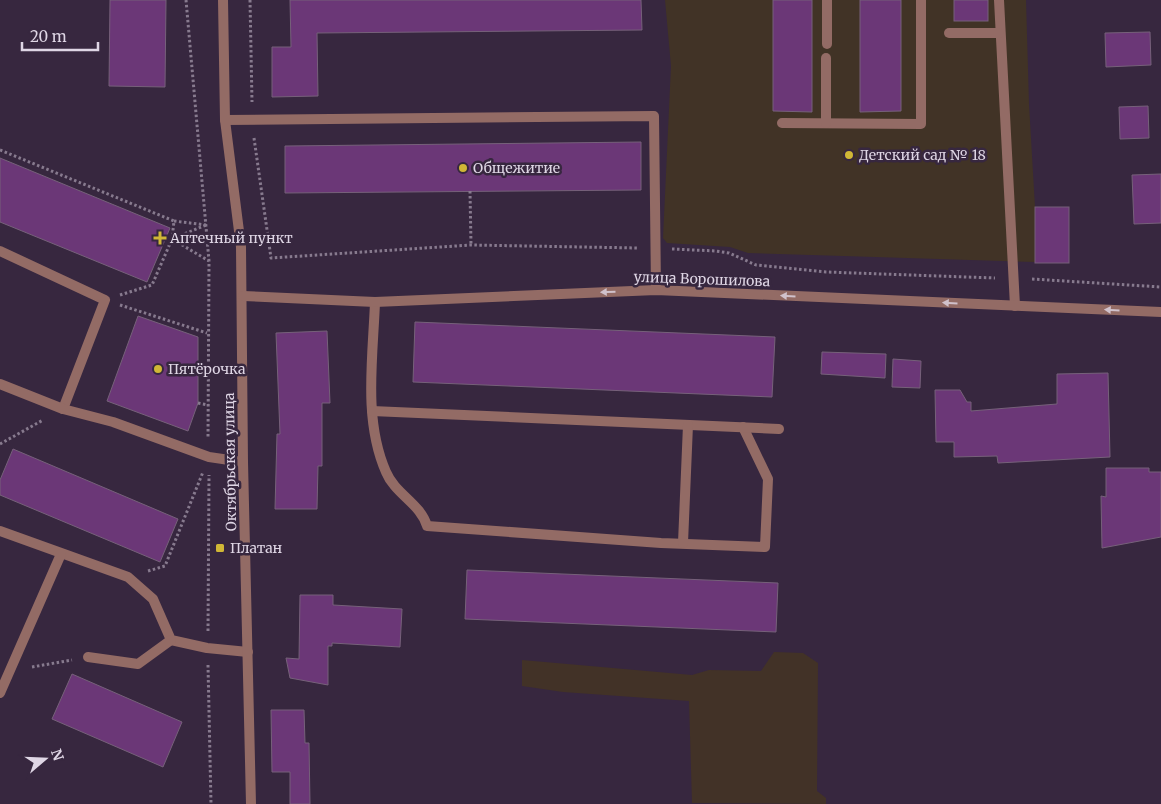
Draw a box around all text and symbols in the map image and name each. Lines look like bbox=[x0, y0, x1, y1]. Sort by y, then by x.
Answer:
scale bar bbox=[22, 20, 99, 52]
text: 20 m bbox=[30, 27, 67, 46]
place label: Детский сад № 18 bbox=[859, 146, 986, 164]
marker: Детский сад № 18 bbox=[843, 149, 855, 161]
place label: Общежитие bbox=[473, 159, 560, 177]
marker: Общежитие bbox=[457, 162, 469, 174]
place label: Аптечный пункт bbox=[169, 229, 293, 247]
marker: Аптечный пункт bbox=[154, 232, 166, 244]
street label: улица Ворошилова bbox=[633, 268, 771, 290]
one-way arrow bbox=[600, 288, 616, 296]
one-way arrow bbox=[779, 291, 795, 299]
one-way arrow bbox=[942, 298, 958, 306]
one-way arrow bbox=[1104, 306, 1120, 314]
place label: Пятёрочка bbox=[168, 360, 246, 378]
marker: Пятёрочка bbox=[152, 363, 164, 375]
street label: Октябрьская улица bbox=[220, 392, 240, 531]
place label: Платан bbox=[230, 539, 283, 557]
marker: Платан bbox=[214, 542, 226, 554]
north arrow bbox=[20, 734, 70, 784]
text: N bbox=[47, 747, 68, 763]

